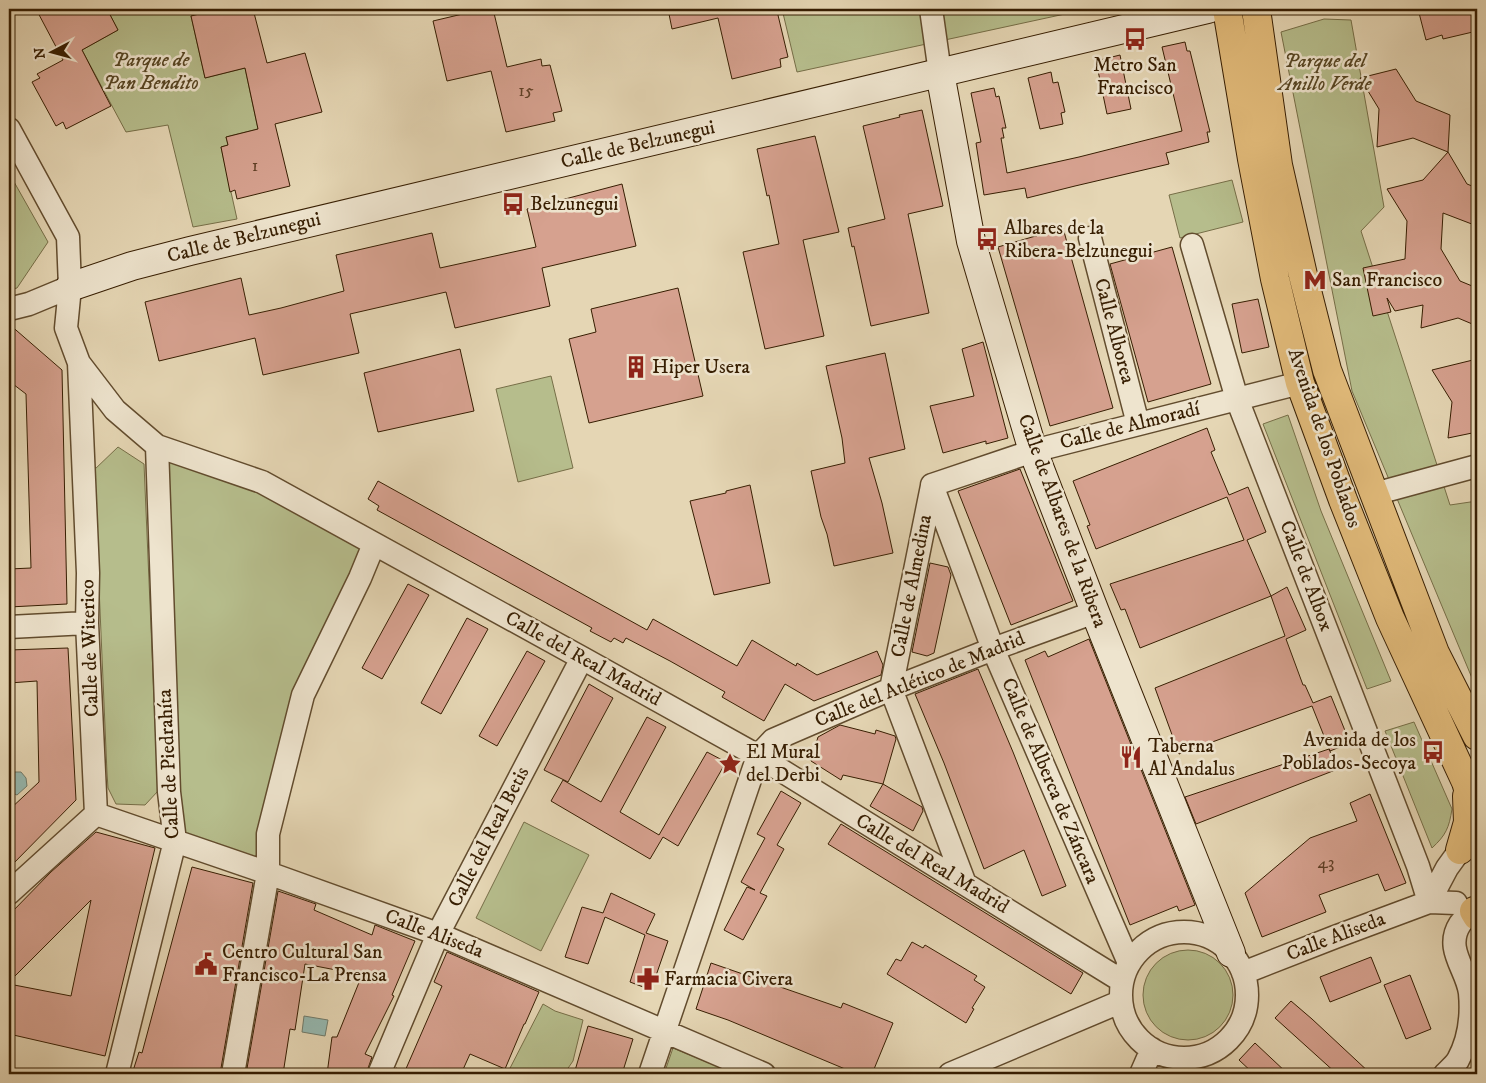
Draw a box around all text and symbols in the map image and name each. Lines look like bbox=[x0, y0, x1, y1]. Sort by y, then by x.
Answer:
bus stop icon: Metro San Francisco bbox=[1122, 26, 1148, 52]
north arrow bbox=[28, 28, 78, 78]
text: N bbox=[30, 46, 50, 60]
park label: Parque de Pan Bendito bbox=[103, 48, 199, 96]
park label: Parque del Anillo Verde bbox=[1277, 49, 1373, 97]
place label: Metro San Francisco bbox=[1093, 53, 1177, 101]
house number: 15 bbox=[518, 80, 534, 102]
street label: Calle de Belzunegui bbox=[559, 115, 717, 175]
house number: 1 bbox=[252, 155, 258, 177]
bus stop icon: Belzunegui bbox=[500, 191, 526, 217]
place label: Belzunegui bbox=[530, 192, 619, 217]
street label: Calle de Belzunegui bbox=[165, 207, 323, 269]
place label: Albares de la Ribera-Belzunegui bbox=[1004, 216, 1153, 264]
bus stop icon: Albares de la Ribera-Belzunegui bbox=[974, 226, 1000, 252]
metro station icon: San Francisco bbox=[1302, 267, 1328, 293]
place label: San Francisco bbox=[1332, 268, 1442, 293]
street label: Calle Alborea bbox=[1088, 275, 1140, 387]
street label: Avenida de los Poblados bbox=[1282, 345, 1367, 531]
building icon: Hiper Usera bbox=[623, 354, 649, 380]
place label: Hiper Usera bbox=[652, 355, 750, 380]
street label: Calle de Almoradí bbox=[1057, 396, 1203, 455]
street label: Calle de Albares de la Ribera bbox=[1012, 411, 1112, 632]
street label: Calle de Almedina bbox=[886, 512, 938, 660]
street label: Calle de Albox bbox=[1273, 517, 1339, 635]
street label: Calle de Witerico bbox=[75, 579, 105, 717]
street label: Calle del Real Madrid bbox=[501, 606, 665, 712]
street label: Calle del Atlético de Madrid bbox=[811, 626, 1029, 734]
street label: Calle de Alberca de Záncara bbox=[995, 674, 1105, 888]
street label: Calle de Piedrahíta bbox=[153, 688, 185, 840]
place label: Avenida de los Poblados-Secoya bbox=[1282, 728, 1416, 776]
place label: Taberna Al Andalus bbox=[1148, 734, 1235, 782]
bus stop icon: Avenida de los Poblados-Secoya bbox=[1420, 739, 1446, 765]
place label: El Mural del Derbi bbox=[746, 740, 820, 788]
restaurant icon: Taberna Al Andalus bbox=[1118, 744, 1144, 770]
place icon: El Mural del Derbi bbox=[717, 751, 743, 777]
street label: Calle del Real Betis bbox=[443, 762, 535, 911]
street label: Calle del Real Madrid bbox=[851, 808, 1013, 920]
house number: 43 bbox=[1317, 852, 1335, 874]
street label: Calle Aliseda bbox=[381, 904, 487, 964]
street label: Calle Aliseda bbox=[1283, 907, 1389, 967]
place label: Centro Cultural San Francisco-La Prensa bbox=[222, 940, 387, 988]
public building icon: Centro Cultural San Francisco-La Prensa bbox=[193, 951, 219, 977]
pharmacy icon: Farmacia Civera bbox=[635, 966, 661, 992]
place label: Farmacia Civera bbox=[664, 967, 794, 992]

